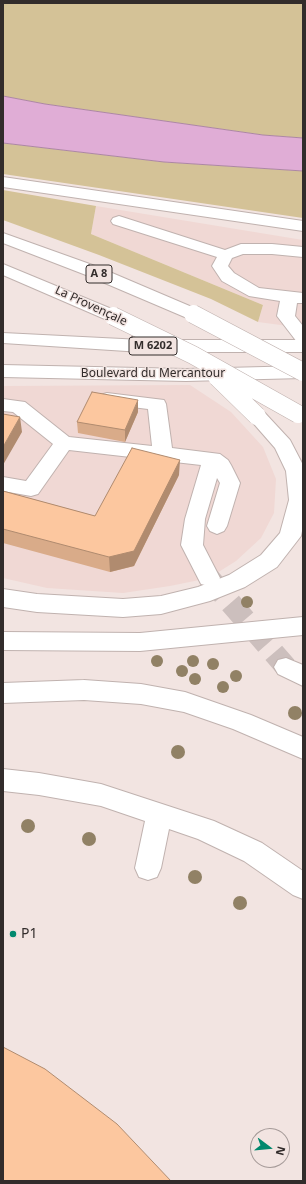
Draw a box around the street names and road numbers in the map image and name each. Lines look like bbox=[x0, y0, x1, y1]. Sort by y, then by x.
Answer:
road number: A 8 bbox=[86, 265, 112, 283]
street label: La Provençale bbox=[53, 283, 129, 329]
road number: M 6202 bbox=[129, 337, 177, 355]
street label: Boulevard du Mercantour bbox=[81, 367, 225, 381]

